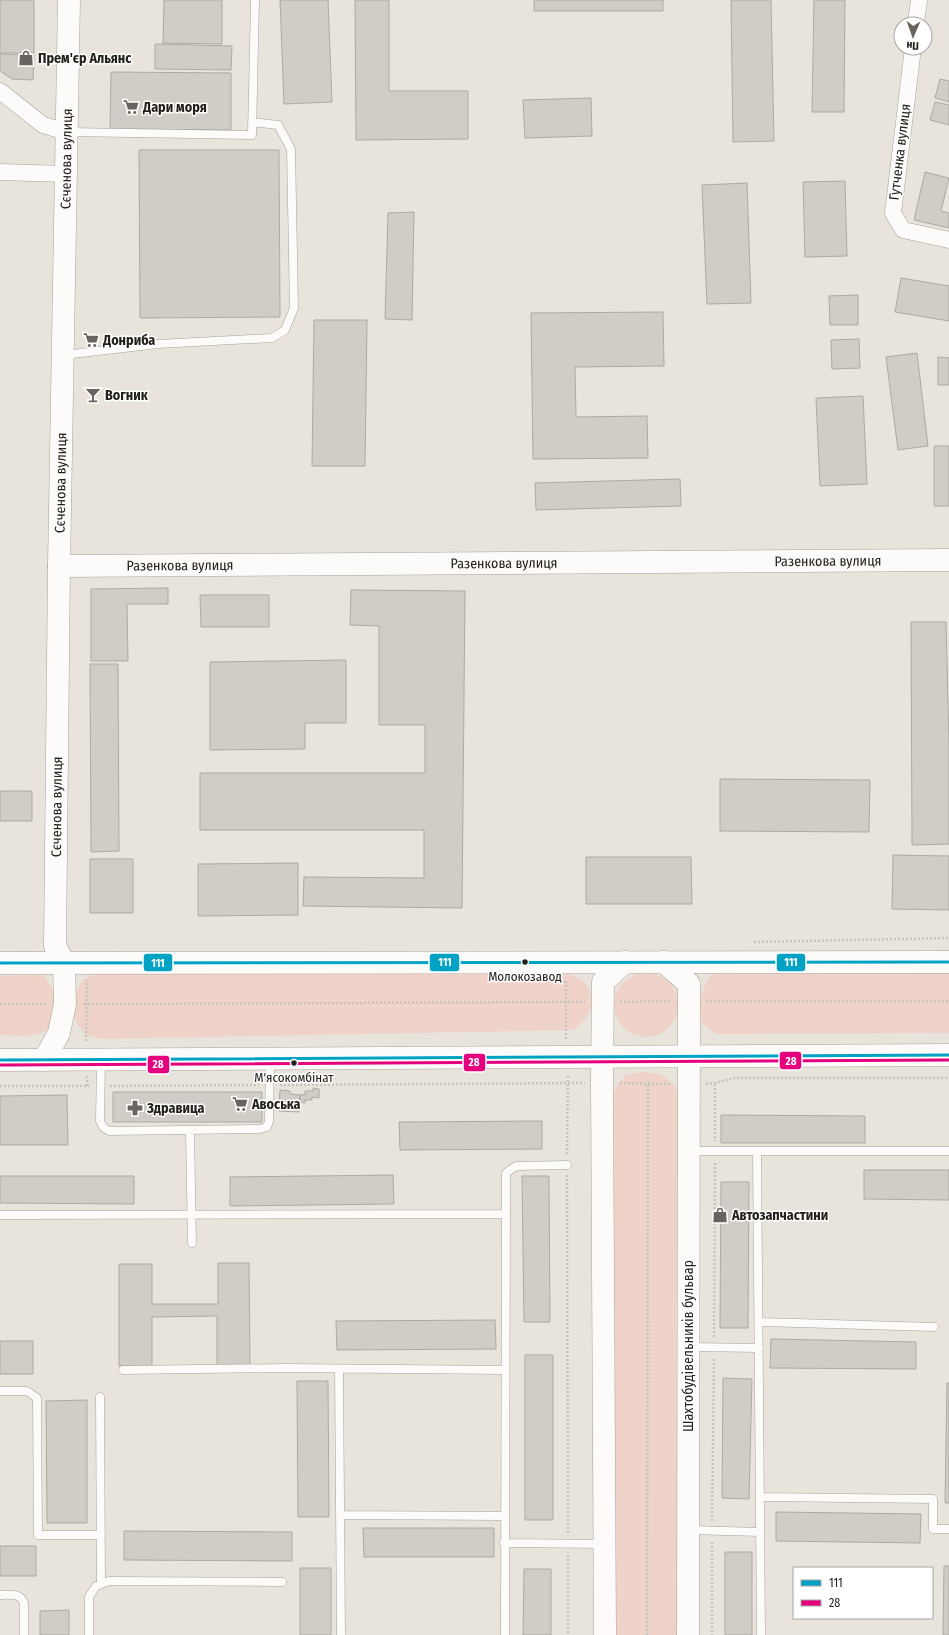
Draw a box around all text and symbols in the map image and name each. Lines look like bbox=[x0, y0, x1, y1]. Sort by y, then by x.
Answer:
north arrow bbox=[893, 16, 933, 56]
text: Пн bbox=[906, 39, 919, 52]
shop icon: Прем'єр Альянс bbox=[17, 49, 35, 67]
place label: Прем'єр Альянс bbox=[38, 50, 132, 67]
supermarket icon: Дари моря bbox=[122, 98, 140, 116]
place label: Дари моря bbox=[142, 99, 207, 116]
street label: Гутченка вулиця bbox=[886, 103, 914, 201]
street label: Сєченова вулиця bbox=[57, 108, 76, 209]
supermarket icon: Донриба bbox=[82, 331, 100, 349]
place label: Донриба bbox=[102, 332, 155, 349]
bar icon: Вогник bbox=[84, 386, 102, 404]
place label: Вогник bbox=[105, 387, 149, 404]
street label: Сєченова вулиця bbox=[51, 432, 70, 533]
street label: Разенкова вулиця bbox=[774, 552, 882, 570]
street label: Разенкова вулиця bbox=[450, 554, 558, 572]
street label: Разенкова вулиця bbox=[126, 556, 234, 574]
street label: Сєченова вулиця bbox=[47, 756, 65, 857]
line badge: 111 bbox=[143, 953, 173, 972]
line badge: 111 bbox=[429, 953, 460, 972]
line badge: 111 bbox=[776, 953, 806, 972]
text: 111 bbox=[438, 956, 452, 969]
text: 111 bbox=[784, 956, 798, 969]
text: 111 bbox=[151, 957, 165, 970]
marker: Молокозавод bbox=[520, 957, 530, 967]
place label: Молокозавод bbox=[488, 969, 562, 984]
line badge: 28 bbox=[779, 1051, 802, 1070]
line badge: 28 bbox=[463, 1053, 486, 1072]
line badge: 28 bbox=[147, 1055, 170, 1074]
text: 28 bbox=[785, 1055, 797, 1068]
text: 28 bbox=[468, 1056, 480, 1069]
text: 28 bbox=[152, 1058, 164, 1071]
marker: М'ясокомбінат bbox=[289, 1058, 299, 1068]
place label: М'ясокомбінат bbox=[254, 1070, 334, 1085]
supermarket icon: Авоська bbox=[231, 1095, 249, 1113]
place label: Авоська bbox=[251, 1096, 301, 1113]
pharmacy icon: Здравица bbox=[126, 1099, 144, 1117]
place label: Здравица bbox=[146, 1100, 205, 1117]
shop icon: Автозапчастини bbox=[711, 1206, 729, 1224]
place label: Автозапчастини bbox=[731, 1207, 828, 1224]
street label: Шахтобудівельників бульвар bbox=[680, 1260, 697, 1432]
legend bbox=[793, 1567, 933, 1619]
text: 111 bbox=[829, 1576, 843, 1590]
text: 28 bbox=[829, 1596, 840, 1610]

